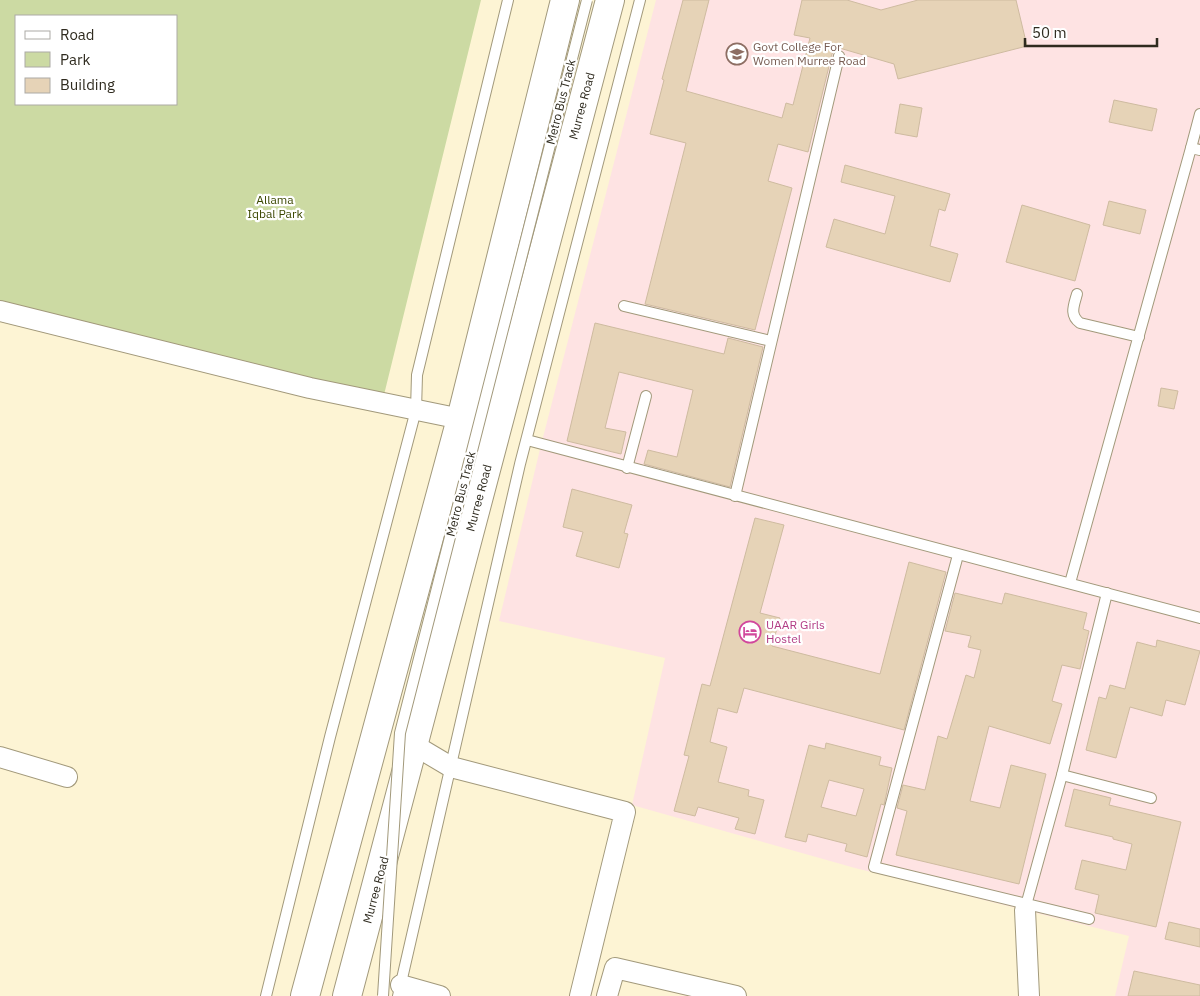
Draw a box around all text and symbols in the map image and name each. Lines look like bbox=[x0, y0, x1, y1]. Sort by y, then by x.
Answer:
legend bbox=[15, 15, 178, 105]
scale bar bbox=[1025, 15, 1158, 47]
text: 50 m bbox=[1032, 23, 1067, 42]
text: Road bbox=[60, 25, 95, 44]
place label: Govt College For Women Murree Road bbox=[753, 39, 866, 68]
school or university icon: Govt College For Women Murree Road bbox=[725, 42, 749, 66]
text: Park bbox=[60, 50, 90, 69]
street label: Metro Bus Track bbox=[543, 57, 579, 146]
street label: Murree Road bbox=[565, 71, 598, 141]
text: Building bbox=[60, 75, 115, 94]
park label: Allama Iqbal Park bbox=[247, 192, 303, 221]
street label: Metro Bus Track bbox=[443, 449, 479, 538]
street label: Murree Road bbox=[462, 463, 495, 533]
place label: UAAR Girls Hostel bbox=[766, 617, 825, 646]
hotel icon: UAAR Girls Hostel bbox=[738, 620, 762, 644]
street label: Murree Road bbox=[359, 855, 392, 925]

